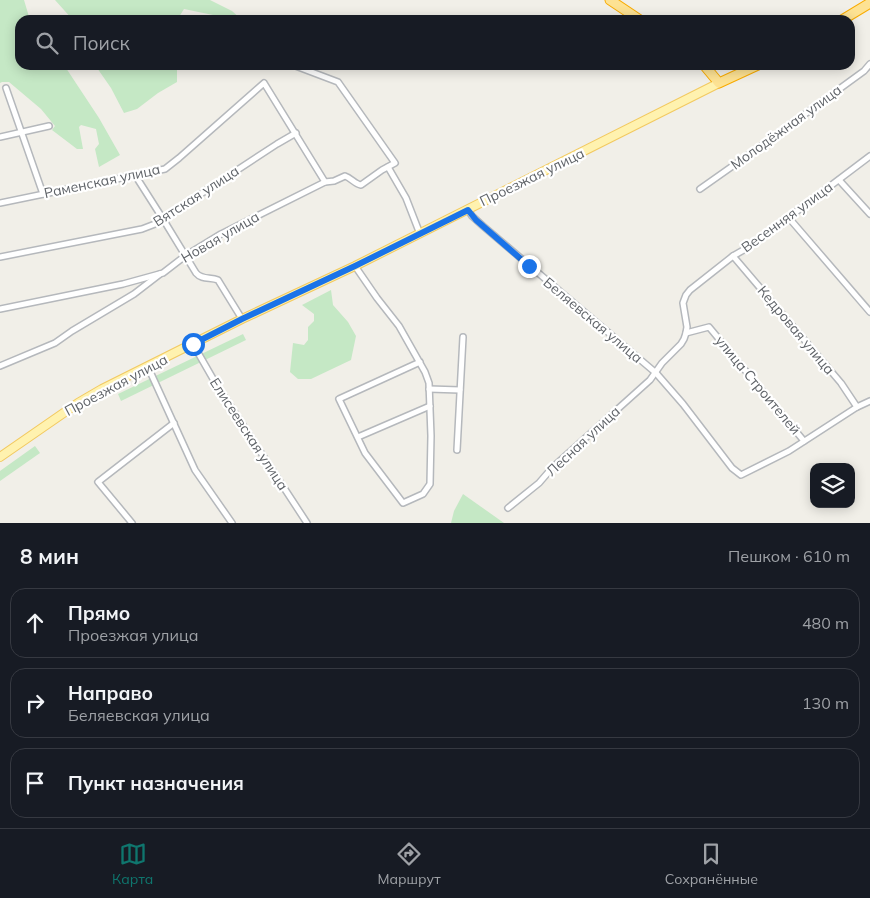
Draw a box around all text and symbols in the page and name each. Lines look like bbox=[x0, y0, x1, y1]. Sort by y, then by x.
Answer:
search box bbox=[15, 15, 855, 70]
icon: search bbox=[33, 29, 61, 57]
text: Поиск bbox=[73, 31, 130, 55]
street label: Молодёжная улица bbox=[727, 81, 845, 173]
street label: Проезжая улица bbox=[477, 144, 587, 210]
street label: Раменская улица bbox=[42, 160, 162, 202]
street label: Вятская улица bbox=[150, 162, 242, 230]
street label: Весенняя улица bbox=[738, 178, 836, 256]
street label: Новая улица bbox=[178, 207, 262, 267]
route end bbox=[518, 255, 541, 278]
street label: Беляевская улица bbox=[540, 273, 646, 367]
street label: Кедровая улица bbox=[754, 282, 838, 378]
street label: улица Строителей bbox=[711, 332, 805, 438]
route start bbox=[182, 333, 205, 356]
street label: Проезжая улица bbox=[61, 350, 171, 420]
street label: Елисеевская улица bbox=[206, 374, 292, 494]
street label: Лесная улица bbox=[542, 402, 624, 480]
map controls bbox=[810, 463, 855, 508]
button: layers bbox=[810, 463, 855, 508]
text: 8 мин bbox=[20, 543, 79, 569]
text: Пешком · 610 m bbox=[728, 546, 850, 566]
text: Прямо bbox=[68, 601, 130, 625]
icon: ahead bbox=[21, 609, 49, 637]
text: 480 m bbox=[802, 613, 849, 633]
text: Проезжая улица bbox=[68, 625, 199, 645]
text: Направо bbox=[68, 681, 153, 705]
icon: right bbox=[21, 689, 49, 717]
text: 130 m bbox=[802, 693, 849, 713]
text: Беляевская улица bbox=[68, 705, 210, 725]
icon: arrive bbox=[21, 769, 49, 797]
text: Пункт назначения bbox=[68, 771, 244, 795]
tab: Карта bbox=[112, 840, 153, 888]
tab: Маршрут bbox=[378, 840, 441, 888]
tab: Сохранённые bbox=[665, 840, 758, 888]

